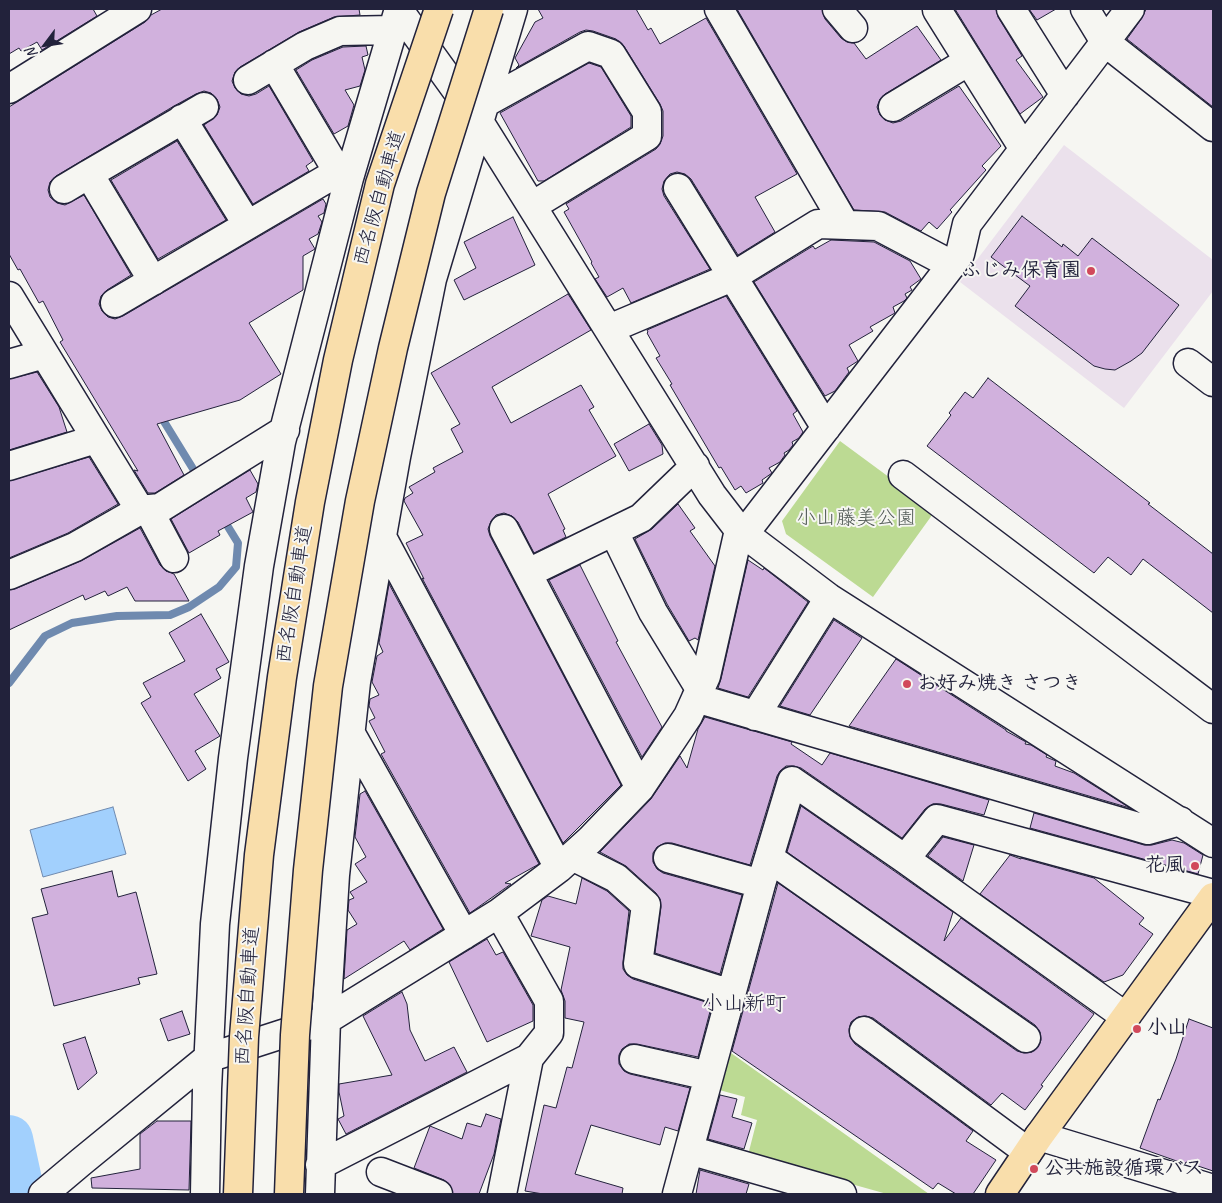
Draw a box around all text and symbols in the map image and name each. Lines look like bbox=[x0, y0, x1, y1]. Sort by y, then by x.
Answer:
north arrow bbox=[20, 20, 70, 70]
text: N bbox=[22, 45, 41, 61]
street label: 西名阪自動車道 bbox=[349, 127, 411, 269]
place label: ふじみ保育園 bbox=[961, 259, 1081, 283]
marker: ふじみ保育園 bbox=[1085, 265, 1097, 277]
park label: 小山藤美公園 bbox=[796, 507, 916, 531]
street label: 西名阪自動車道 bbox=[272, 523, 318, 665]
place label: お好み焼き さつき bbox=[917, 672, 1082, 696]
marker: お好み焼き さつき bbox=[901, 678, 913, 690]
place label: 花風 bbox=[1145, 854, 1185, 878]
marker: 花風 bbox=[1189, 860, 1201, 872]
street label: 西名阪自動車道 bbox=[231, 925, 265, 1067]
district label: 小山新町 bbox=[702, 991, 786, 1017]
place label: 小山 bbox=[1147, 1017, 1187, 1041]
marker: 小山 bbox=[1131, 1023, 1143, 1035]
place label: 公共施設循環バス bbox=[1044, 1157, 1204, 1181]
marker: 公共施設循環バス bbox=[1028, 1163, 1040, 1175]

